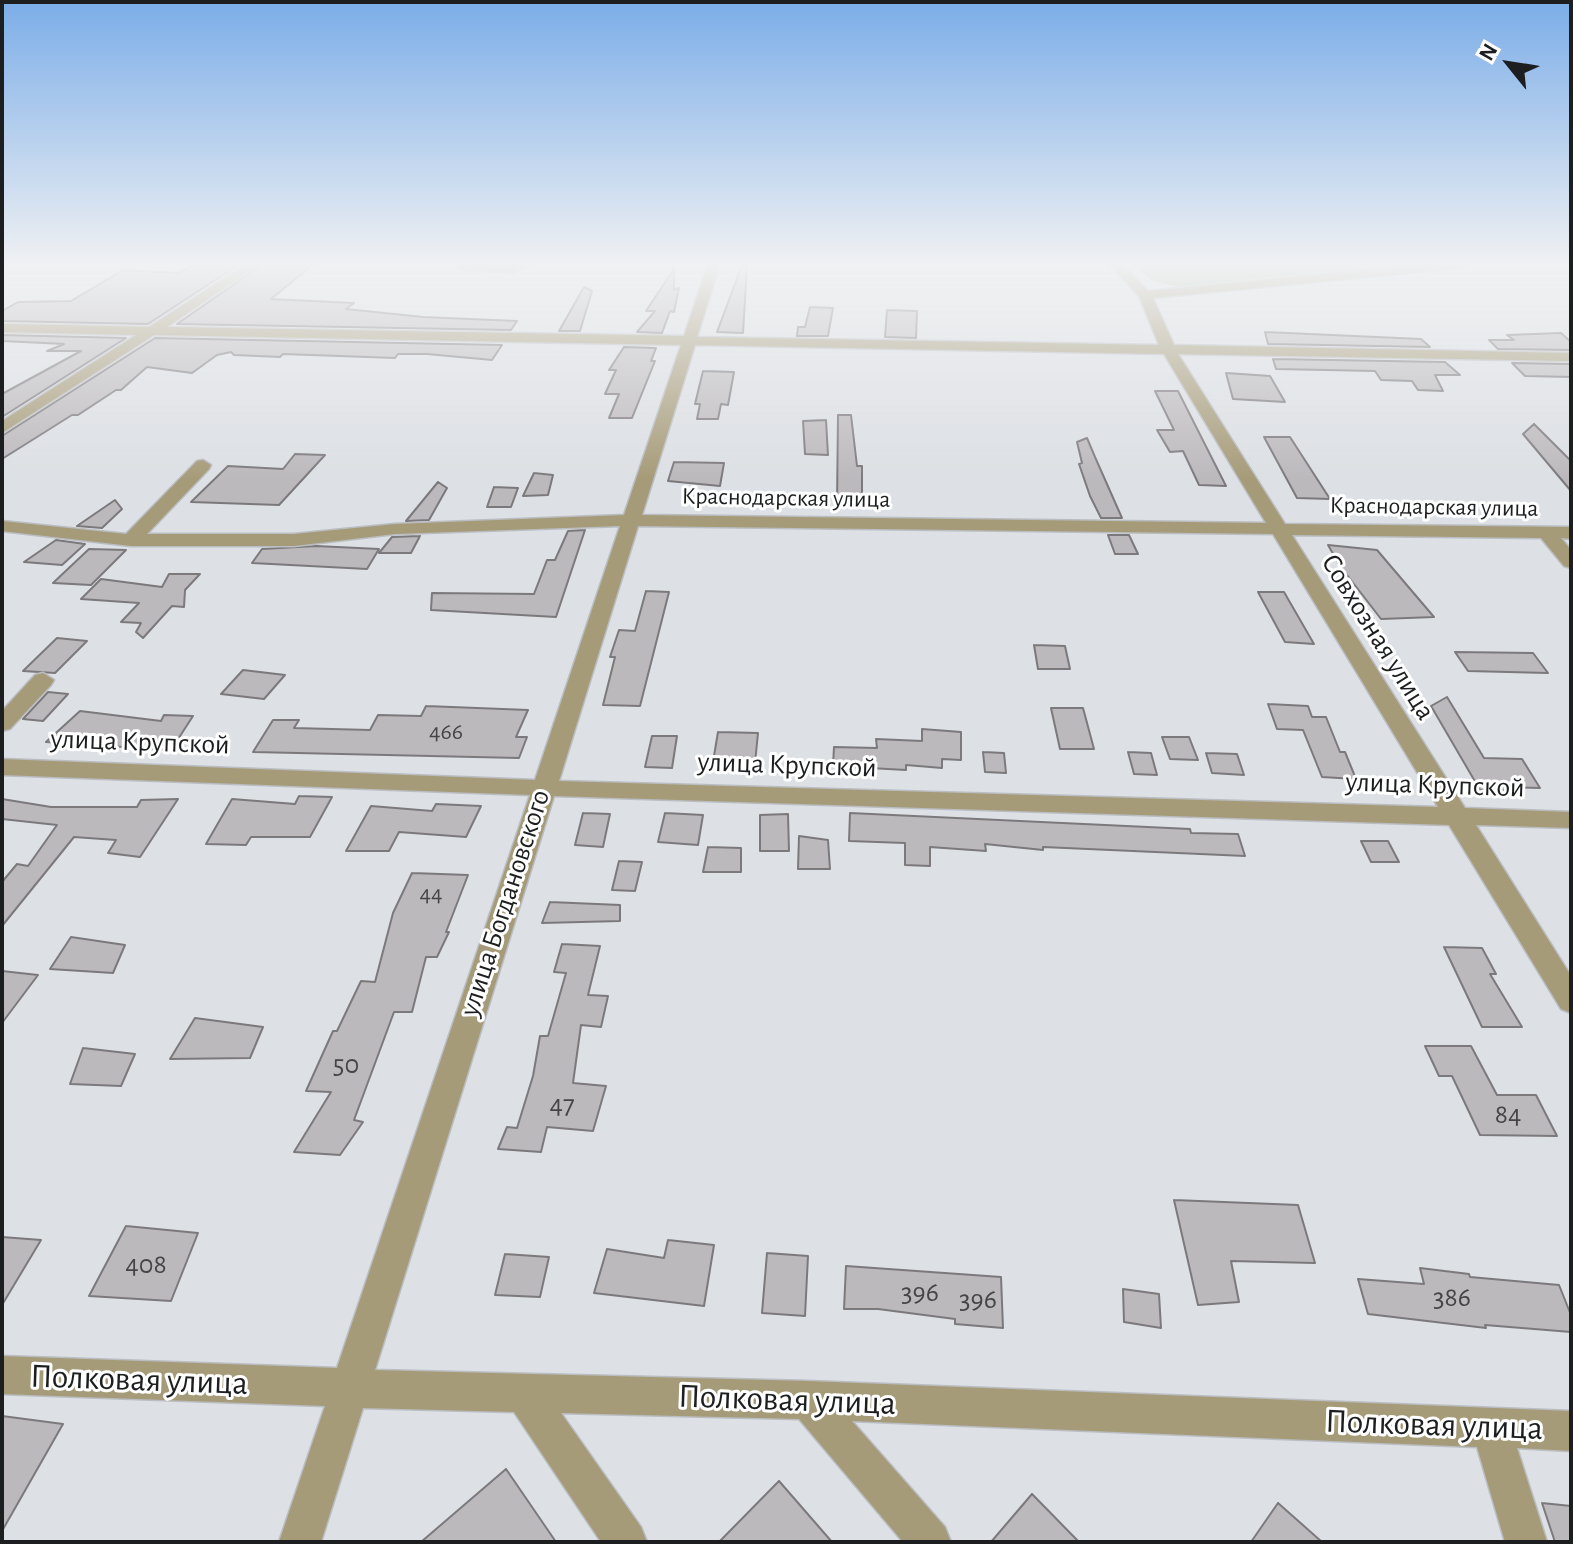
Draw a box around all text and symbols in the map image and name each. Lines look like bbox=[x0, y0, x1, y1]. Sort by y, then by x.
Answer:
north arrow bbox=[1469, 24, 1549, 104]
text: N bbox=[1475, 40, 1502, 64]
street label: Краснодарская улица bbox=[681, 482, 891, 514]
street label: Краснодарская улица bbox=[1329, 491, 1539, 523]
street label: Совхозная улица bbox=[1314, 548, 1442, 726]
house number: 466 bbox=[429, 718, 463, 746]
street label: улица Крупской bbox=[50, 722, 230, 762]
street label: улица Крупской bbox=[697, 745, 877, 785]
street label: улица Крупской bbox=[1345, 765, 1525, 805]
street label: улица Богдановского bbox=[453, 786, 557, 1020]
house number: 44 bbox=[419, 880, 443, 908]
house number: 50 bbox=[333, 1048, 359, 1082]
house number: 47 bbox=[549, 1088, 575, 1122]
house number: 84 bbox=[1495, 1098, 1521, 1132]
house number: 408 bbox=[125, 1248, 167, 1282]
house number: 396 bbox=[901, 1276, 939, 1310]
house number: 386 bbox=[1433, 1281, 1471, 1315]
house number: 396 bbox=[959, 1283, 997, 1317]
street label: Полковая улица bbox=[29, 1356, 249, 1404]
street label: Полковая улица bbox=[677, 1376, 897, 1424]
street label: Полковая улица bbox=[1324, 1401, 1544, 1449]

